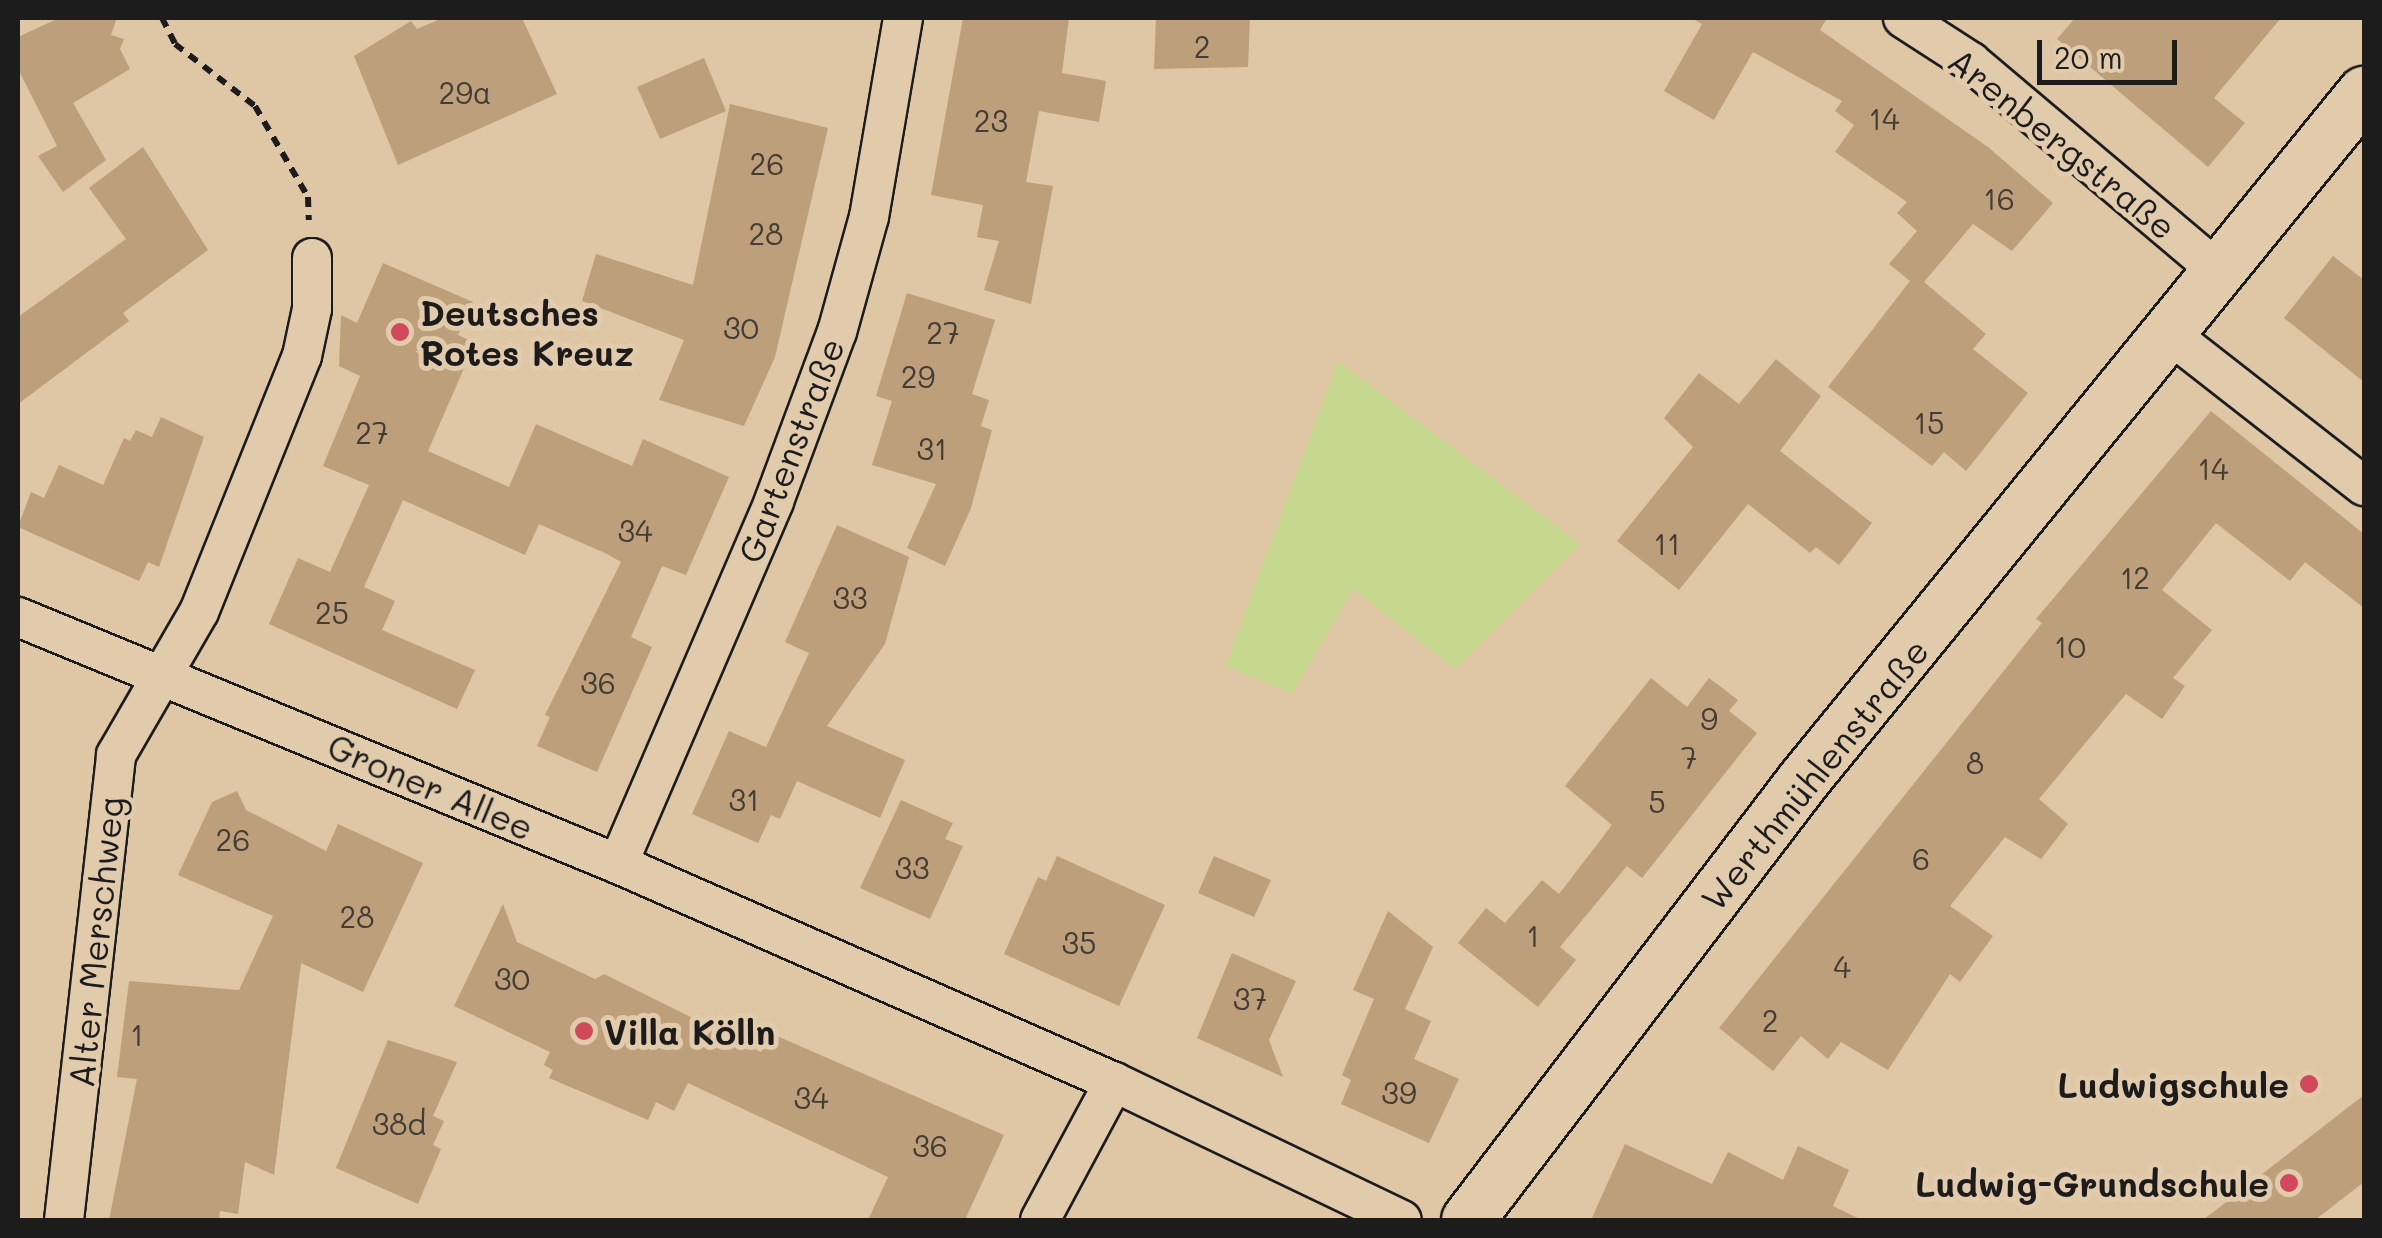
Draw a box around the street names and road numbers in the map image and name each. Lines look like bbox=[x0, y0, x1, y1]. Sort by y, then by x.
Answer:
street label: Arenbergstraße bbox=[1941, 38, 2185, 248]
street label: Gartenstraße bbox=[728, 332, 852, 568]
street label: Werthmühlenstraße bbox=[1692, 630, 1936, 918]
street label: Groner Allee bbox=[322, 724, 540, 848]
street label: Alter Merschweg bbox=[59, 794, 131, 1090]

